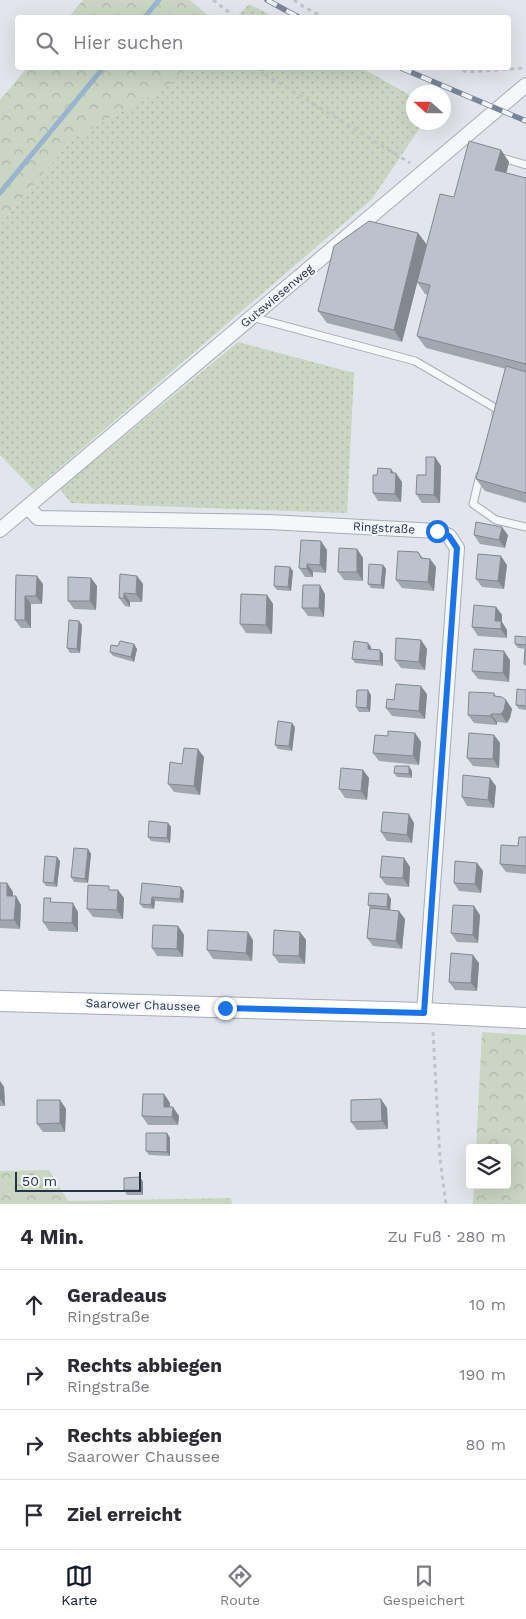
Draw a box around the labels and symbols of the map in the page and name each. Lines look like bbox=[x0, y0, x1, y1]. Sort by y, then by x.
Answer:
north arrow bbox=[406, 85, 451, 130]
street label: Gutswiesenweg bbox=[238, 261, 317, 331]
street label: Ringstraße bbox=[353, 519, 415, 537]
route start bbox=[426, 520, 449, 543]
street label: Saarower Chaussee bbox=[85, 996, 201, 1014]
route end bbox=[214, 997, 237, 1020]
scale bar bbox=[15, 1169, 141, 1192]

